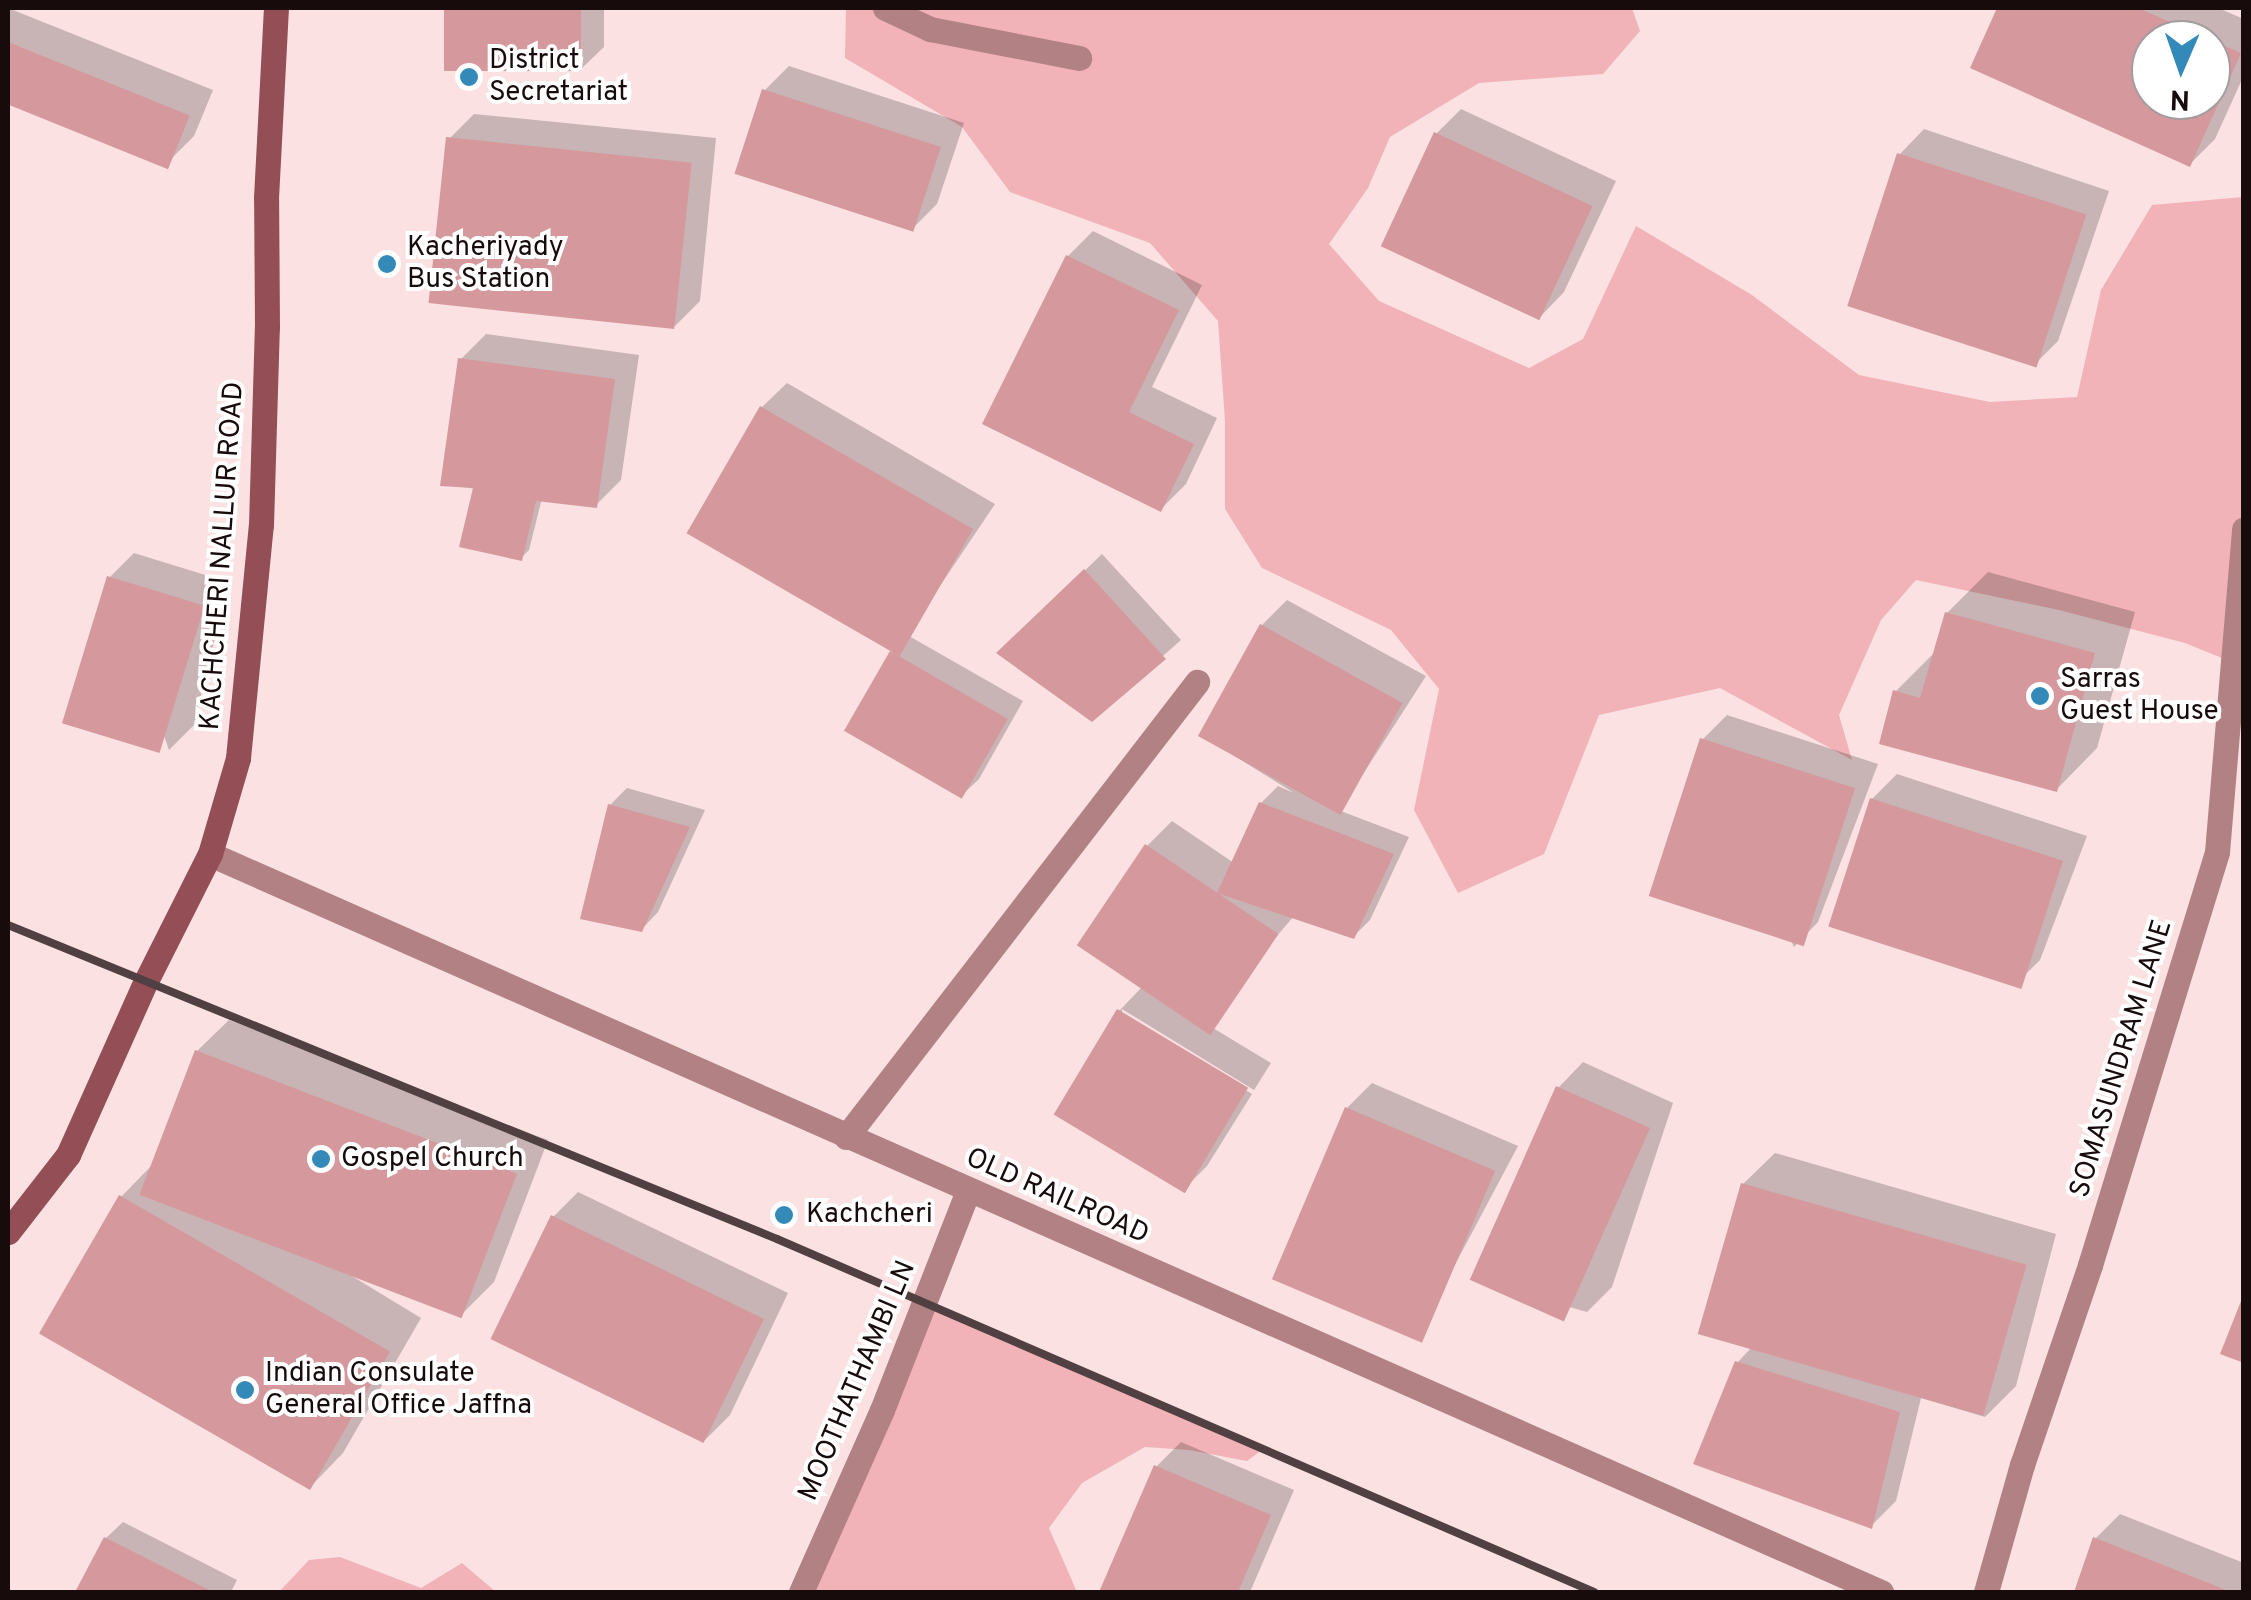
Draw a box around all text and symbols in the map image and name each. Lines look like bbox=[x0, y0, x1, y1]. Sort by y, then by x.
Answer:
north arrow bbox=[2131, 20, 2231, 120]
place label: District Secretariat bbox=[489, 44, 628, 110]
marker: District Secretariat bbox=[458, 66, 480, 88]
text: N bbox=[2169, 80, 2191, 116]
place label: Kacheriyady Bus Station bbox=[407, 231, 564, 297]
marker: Kacheriyady Bus Station bbox=[376, 253, 398, 275]
street label: KACHCHERI NALLUR ROAD bbox=[194, 381, 252, 731]
place label: Sarras Guest House bbox=[2060, 663, 2219, 729]
marker: Sarras Guest House bbox=[2029, 685, 2051, 707]
street label: SOMASUNDRAM LANE bbox=[2064, 916, 2180, 1202]
place label: Gospel Church bbox=[341, 1142, 524, 1176]
street label: OLD RAILROAD bbox=[960, 1142, 1154, 1252]
marker: Gospel Church bbox=[310, 1148, 332, 1170]
place label: Kachcheri bbox=[806, 1198, 933, 1232]
marker: Kachcheri bbox=[771, 1202, 797, 1228]
street label: MOOTHATHAMBI LN bbox=[792, 1256, 924, 1506]
place label: Indian Consulate General Office Jaffna bbox=[265, 1357, 532, 1423]
marker: Indian Consulate General Office Jaffna bbox=[234, 1379, 256, 1401]

